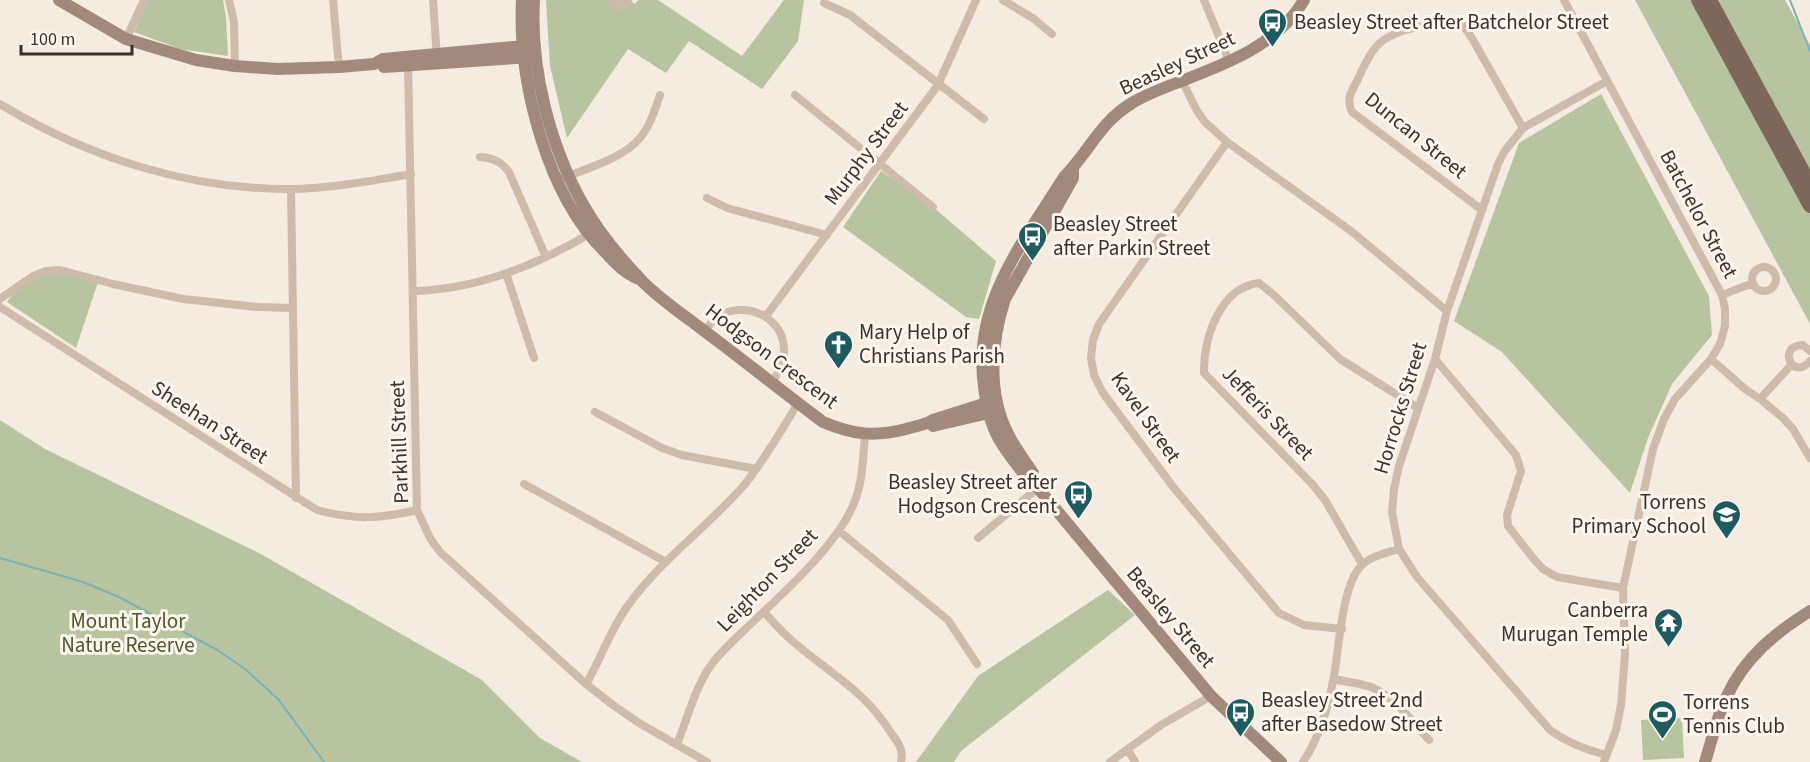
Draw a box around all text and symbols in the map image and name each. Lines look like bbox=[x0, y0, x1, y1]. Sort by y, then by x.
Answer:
bus stop icon: Beasley Street after Batchelor Street bbox=[1257, 6, 1289, 48]
place label: Beasley Street after Batchelor Street bbox=[1294, 7, 1609, 37]
scale bar bbox=[21, 18, 132, 56]
street label: Beasley Street bbox=[1114, 23, 1240, 103]
text: 100 m bbox=[30, 27, 75, 52]
street label: Duncan Street bbox=[1358, 84, 1474, 186]
street label: Murphy Street bbox=[817, 95, 915, 211]
street label: Batchelor Street bbox=[1652, 144, 1746, 284]
place label: Beasley Street after Parkin Street bbox=[1053, 209, 1210, 263]
bus stop icon: Beasley Street after Parkin Street bbox=[1016, 220, 1048, 262]
street label: Hodgson Crescent bbox=[699, 296, 845, 416]
place label: Mary Help of Christians Parish bbox=[859, 317, 1005, 371]
church icon: Mary Help of Christians Parish bbox=[822, 328, 854, 370]
street label: Horrocks Street bbox=[1366, 338, 1434, 478]
street label: Jefferis Street bbox=[1215, 359, 1321, 467]
street label: Kavel Street bbox=[1104, 365, 1188, 469]
street label: Sheehan Street bbox=[146, 373, 274, 471]
street label: Parkhill Street bbox=[382, 380, 416, 504]
place label: Beasley Street after Hodgson Crescent bbox=[888, 467, 1058, 521]
bus stop icon: Beasley Street after Hodgson Crescent bbox=[1062, 478, 1094, 520]
place label: Torrens Primary School bbox=[1572, 487, 1706, 541]
school or university icon: Torrens Primary School bbox=[1711, 498, 1743, 540]
street label: Leighton Street bbox=[710, 521, 824, 639]
street label: Beasley Street bbox=[1120, 560, 1222, 674]
place label: Canberra Murugan Temple bbox=[1501, 595, 1648, 649]
park label: Mount Taylor Nature Reserve bbox=[61, 606, 195, 660]
temple icon: Canberra Murugan Temple bbox=[1653, 606, 1685, 648]
place label: Beasley Street 2nd after Basedow Street bbox=[1261, 685, 1443, 739]
place label: Torrens Tennis Club bbox=[1683, 687, 1785, 741]
bus stop icon: Beasley Street 2nd after Basedow Street bbox=[1224, 696, 1256, 738]
sports icon: Torrens Tennis Club bbox=[1646, 698, 1678, 740]

